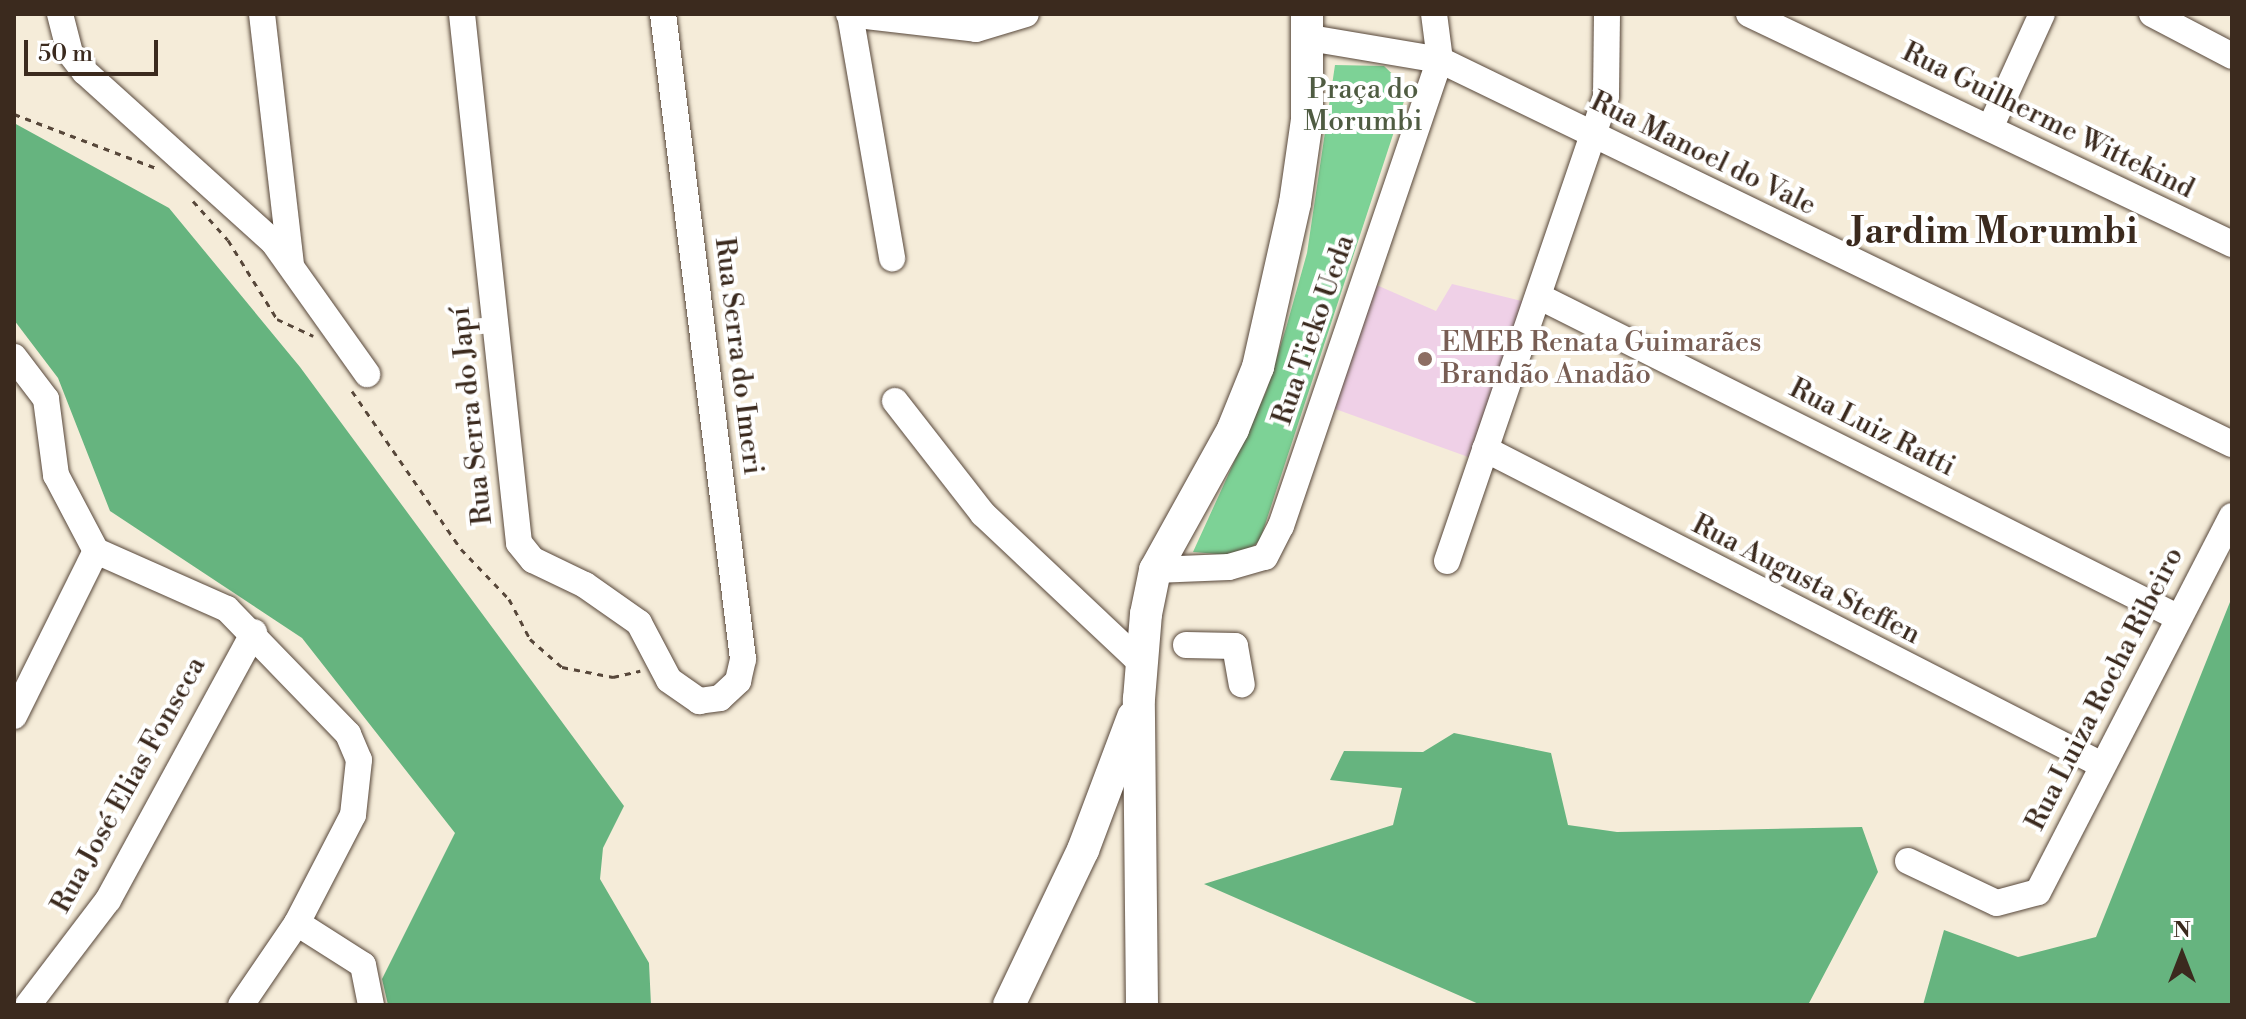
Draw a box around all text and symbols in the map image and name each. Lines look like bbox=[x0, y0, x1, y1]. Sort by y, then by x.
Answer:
scale bar bbox=[28, 24, 162, 74]
street label: Rua Guilherme Wittekind bbox=[1896, 36, 2200, 206]
text: 50 m bbox=[38, 39, 93, 69]
park label: Praça do Morumbi bbox=[1303, 73, 1423, 139]
street label: Rua Manoel do Vale bbox=[1585, 85, 1821, 223]
district label: Jardim Morumbi bbox=[1851, 211, 2137, 255]
street label: Rua Tieko Ueda bbox=[1266, 231, 1362, 429]
street label: Rua Serra do Imeri bbox=[707, 236, 769, 476]
street label: Rua Serra do Japí bbox=[444, 305, 500, 527]
place label: EMEB Renata Guimarães Brandão Anadão bbox=[1441, 326, 1761, 392]
marker: EMEB Renata Guimarães Brandão Anadão bbox=[1416, 350, 1434, 368]
street label: Rua Luiz Ratti bbox=[1784, 372, 1960, 484]
street label: Rua Augusta Steffen bbox=[1686, 508, 1926, 652]
street label: Rua Luiza Rocha Ribeiro bbox=[2019, 542, 2191, 836]
street label: Rua José Elias Fonseca bbox=[45, 651, 213, 919]
north arrow bbox=[2142, 915, 2222, 995]
text: N bbox=[2173, 917, 2191, 944]

